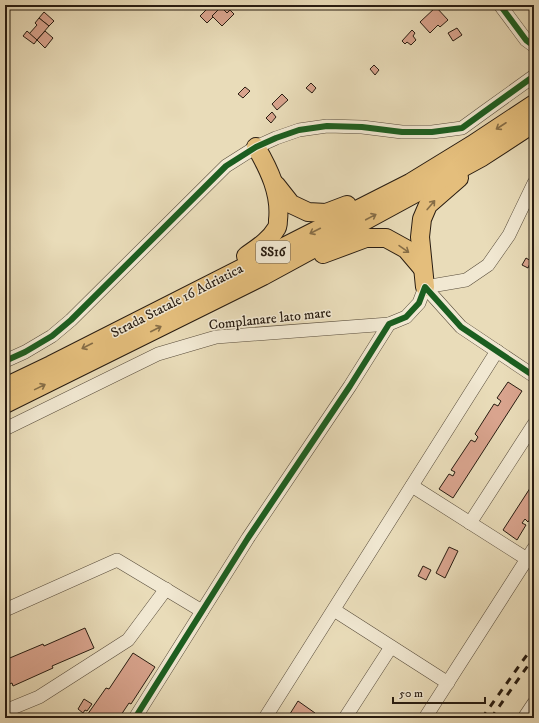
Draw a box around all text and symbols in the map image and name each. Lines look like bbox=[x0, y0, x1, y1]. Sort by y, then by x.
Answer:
one-way arrow bbox=[496, 121, 507, 130]
one-way arrow bbox=[426, 199, 435, 210]
one-way arrow bbox=[365, 213, 377, 221]
one-way arrow bbox=[310, 228, 322, 235]
road number: SS16 bbox=[256, 241, 290, 263]
one-way arrow bbox=[398, 245, 409, 253]
street label: Strada Statale 16 Adriatica bbox=[108, 260, 246, 342]
street label: Complanare lato mare bbox=[208, 304, 332, 334]
one-way arrow bbox=[150, 325, 162, 333]
one-way arrow bbox=[81, 343, 93, 350]
one-way arrow bbox=[34, 383, 46, 391]
scale bar bbox=[393, 679, 485, 705]
text: 50 m bbox=[399, 686, 423, 701]

